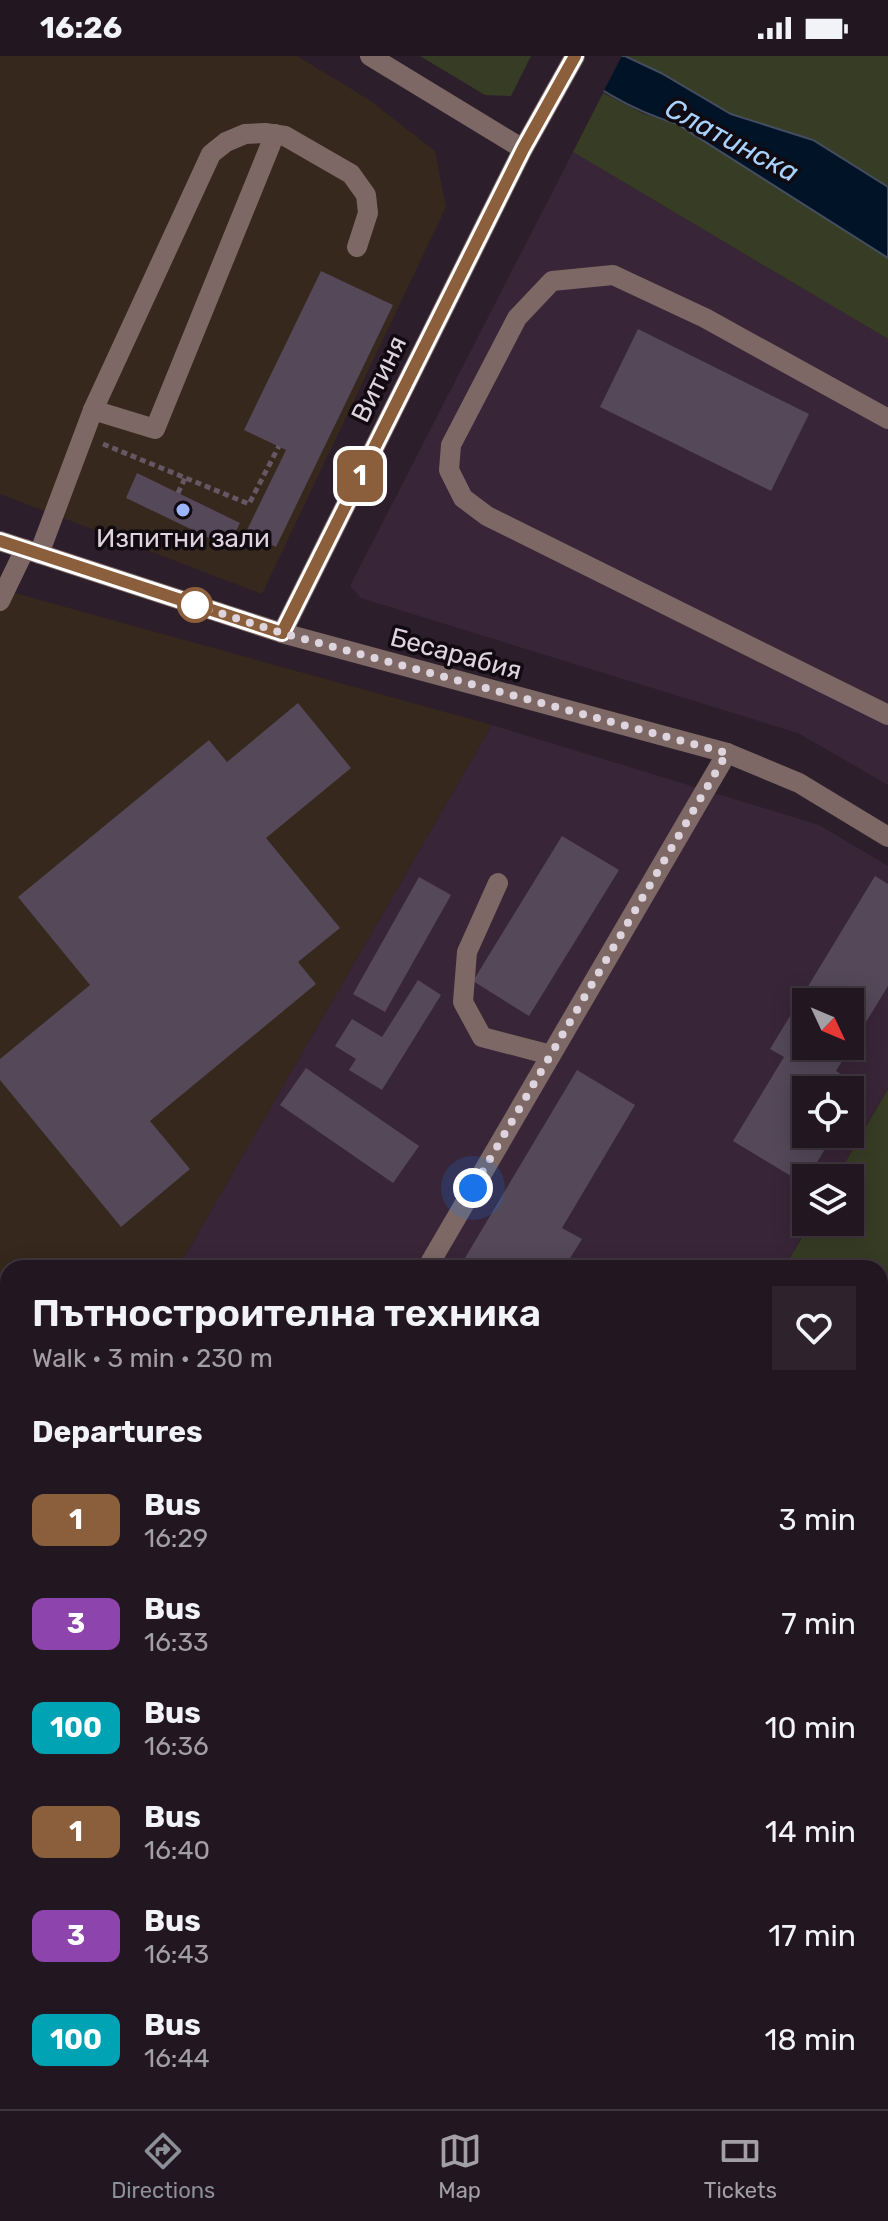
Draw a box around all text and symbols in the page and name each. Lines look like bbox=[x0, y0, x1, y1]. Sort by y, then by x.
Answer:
text: 16:26 bbox=[40, 10, 122, 46]
water label: Слатинска bbox=[660, 91, 804, 189]
street label: Витиня bbox=[345, 331, 413, 427]
line badge: 1 bbox=[334, 450, 386, 502]
text: 1 bbox=[353, 459, 367, 492]
marker: Изпитни зали bbox=[174, 501, 192, 519]
place label: Изпитни зали bbox=[96, 523, 270, 554]
unlabelled marker bbox=[178, 588, 212, 622]
street label: Бесарабия bbox=[387, 622, 525, 686]
north arrow bbox=[792, 988, 864, 1060]
map controls bbox=[792, 988, 864, 1236]
button: locate bbox=[792, 1076, 864, 1148]
button: layers bbox=[792, 1164, 864, 1236]
your location bbox=[453, 1168, 493, 1208]
button: heart bbox=[772, 1286, 856, 1370]
text: Пътностроителна техника bbox=[32, 1290, 541, 1336]
text: Walk · 3 min · 230 m bbox=[32, 1343, 273, 1374]
text: Departures bbox=[32, 1414, 203, 1450]
text: Bus bbox=[144, 1487, 201, 1523]
text: 3 min bbox=[779, 1502, 856, 1538]
text: 1 bbox=[69, 1503, 83, 1536]
text: 16:29 bbox=[144, 1523, 208, 1554]
text: Bus bbox=[144, 1591, 201, 1627]
text: 7 min bbox=[781, 1606, 856, 1642]
text: 3 bbox=[67, 1607, 85, 1640]
text: 16:33 bbox=[144, 1627, 209, 1658]
text: Bus bbox=[144, 1695, 201, 1731]
text: 10 min bbox=[765, 1710, 856, 1746]
text: 100 bbox=[50, 1711, 102, 1744]
text: 16:36 bbox=[144, 1731, 209, 1762]
text: Bus bbox=[144, 1799, 201, 1835]
text: 14 min bbox=[765, 1814, 856, 1850]
text: 1 bbox=[69, 1815, 83, 1848]
text: 16:40 bbox=[144, 1835, 210, 1866]
text: Bus bbox=[144, 1903, 201, 1939]
text: 17 min bbox=[768, 1918, 856, 1954]
text: 3 bbox=[67, 1919, 85, 1952]
text: 16:43 bbox=[144, 1939, 209, 1970]
text: Bus bbox=[144, 2007, 201, 2043]
text: 18 min bbox=[765, 2022, 856, 2058]
text: 100 bbox=[50, 2023, 102, 2056]
text: 16:44 bbox=[144, 2043, 210, 2074]
tab: Directions bbox=[111, 2129, 215, 2204]
tab: Map bbox=[438, 2129, 482, 2204]
tab: Tickets bbox=[704, 2129, 777, 2204]

